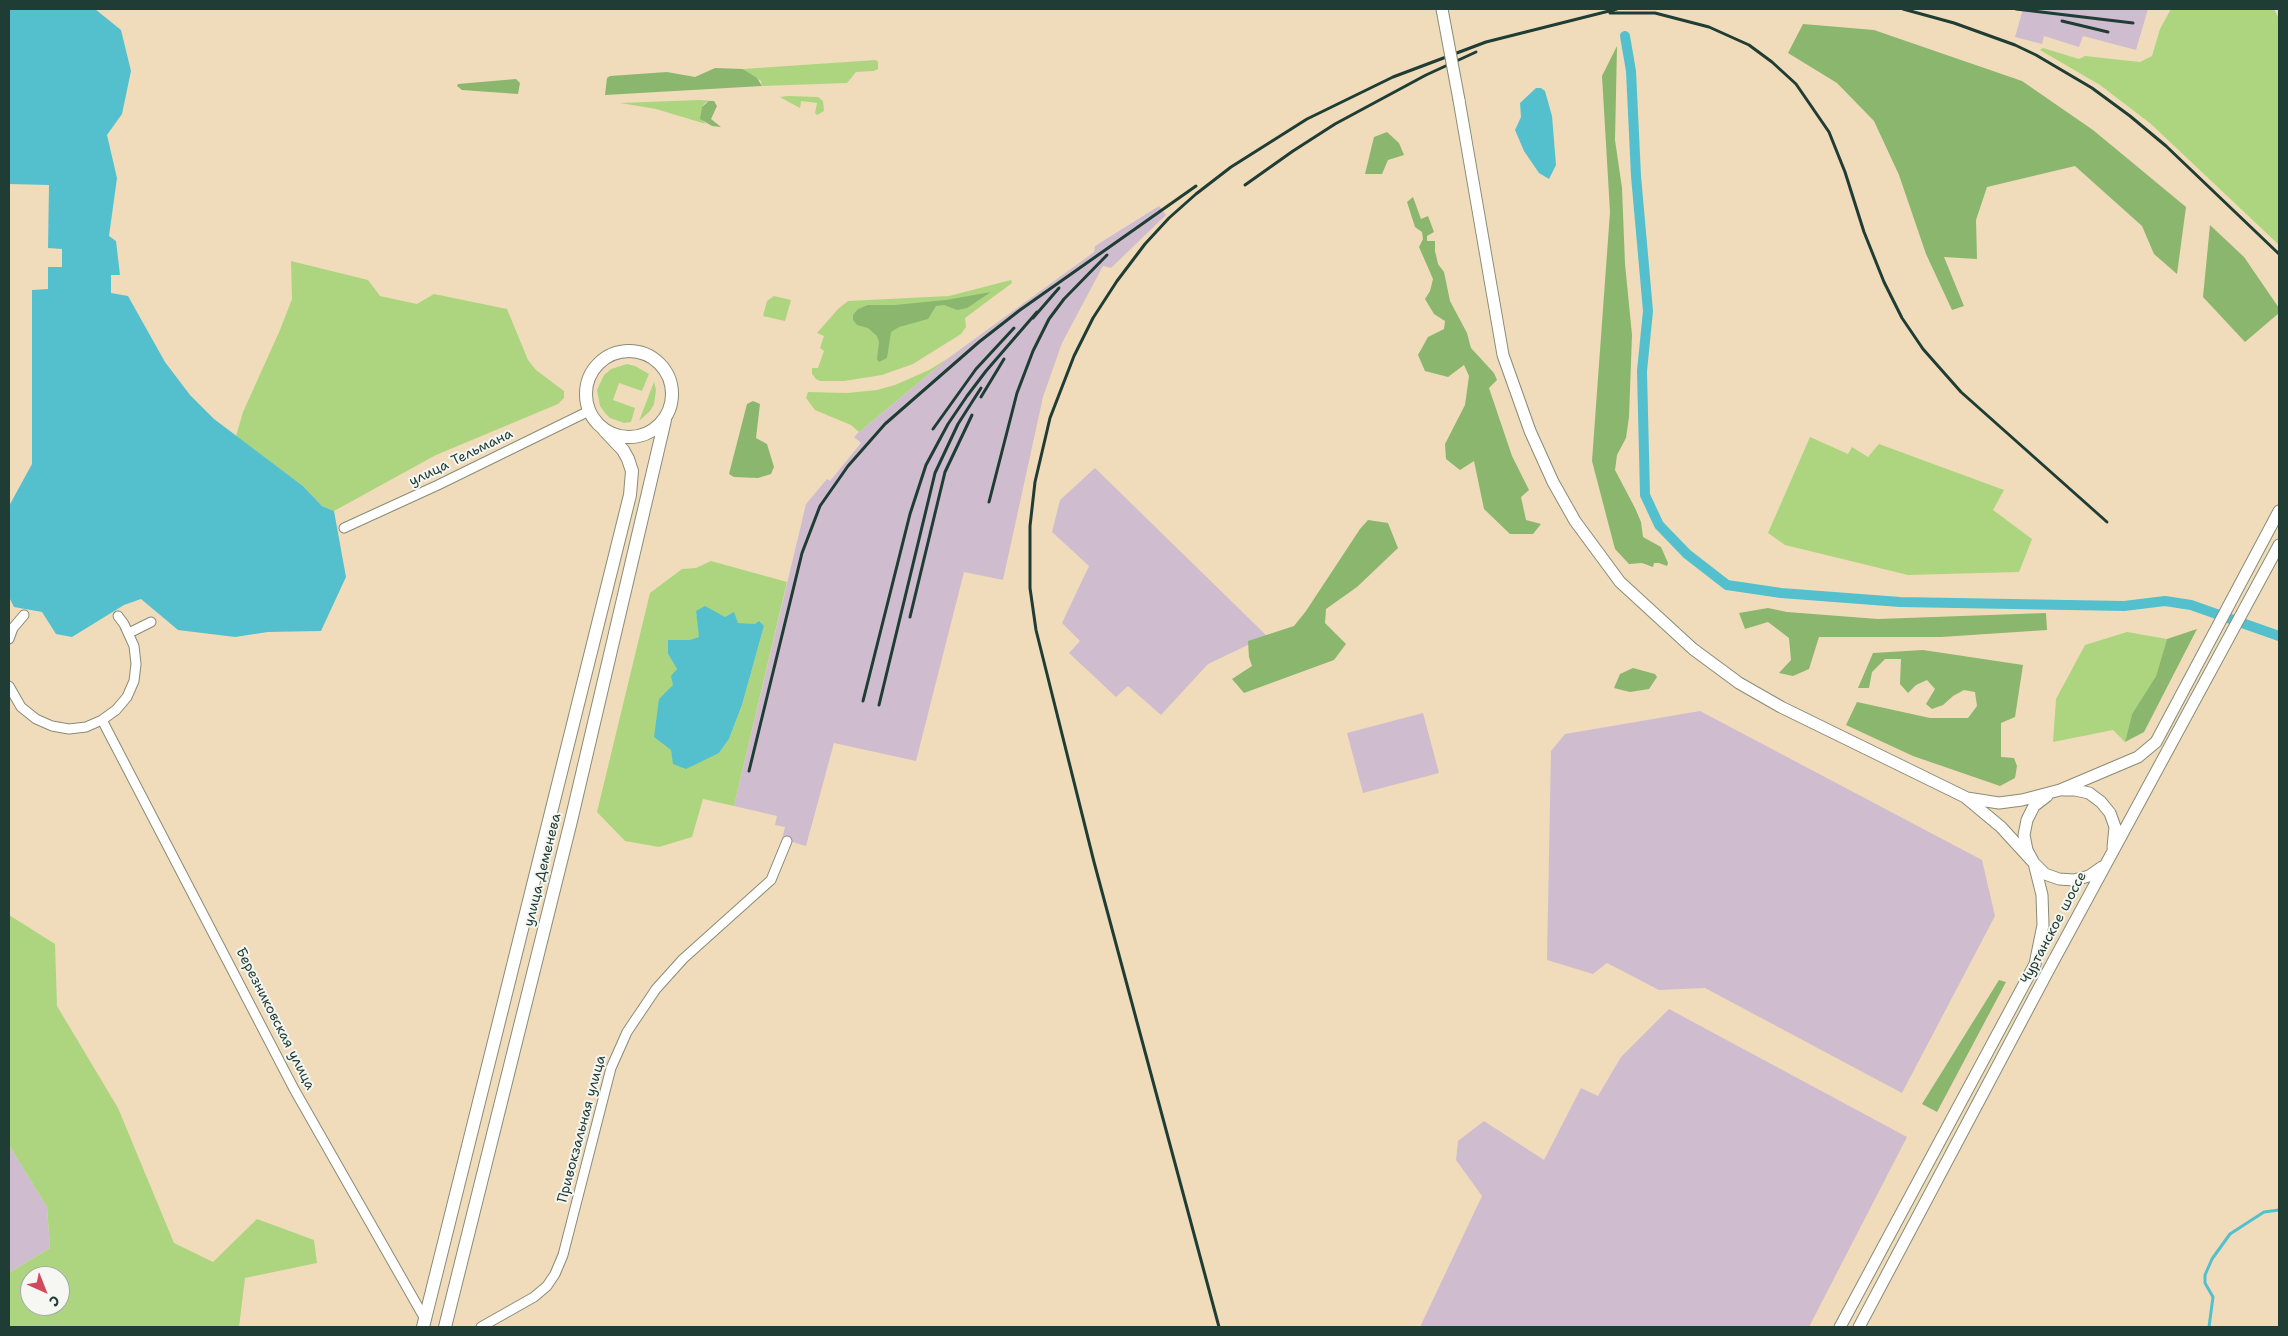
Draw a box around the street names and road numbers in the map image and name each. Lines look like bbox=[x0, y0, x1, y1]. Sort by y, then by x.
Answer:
street label: улица Тельмана bbox=[406, 426, 516, 490]
street label: улица Деменева bbox=[521, 812, 565, 928]
street label: Чуртанское шоссе bbox=[2017, 869, 2091, 987]
street label: Березниковская улица bbox=[232, 945, 318, 1093]
street label: Привокзальная улица bbox=[554, 1053, 610, 1205]

